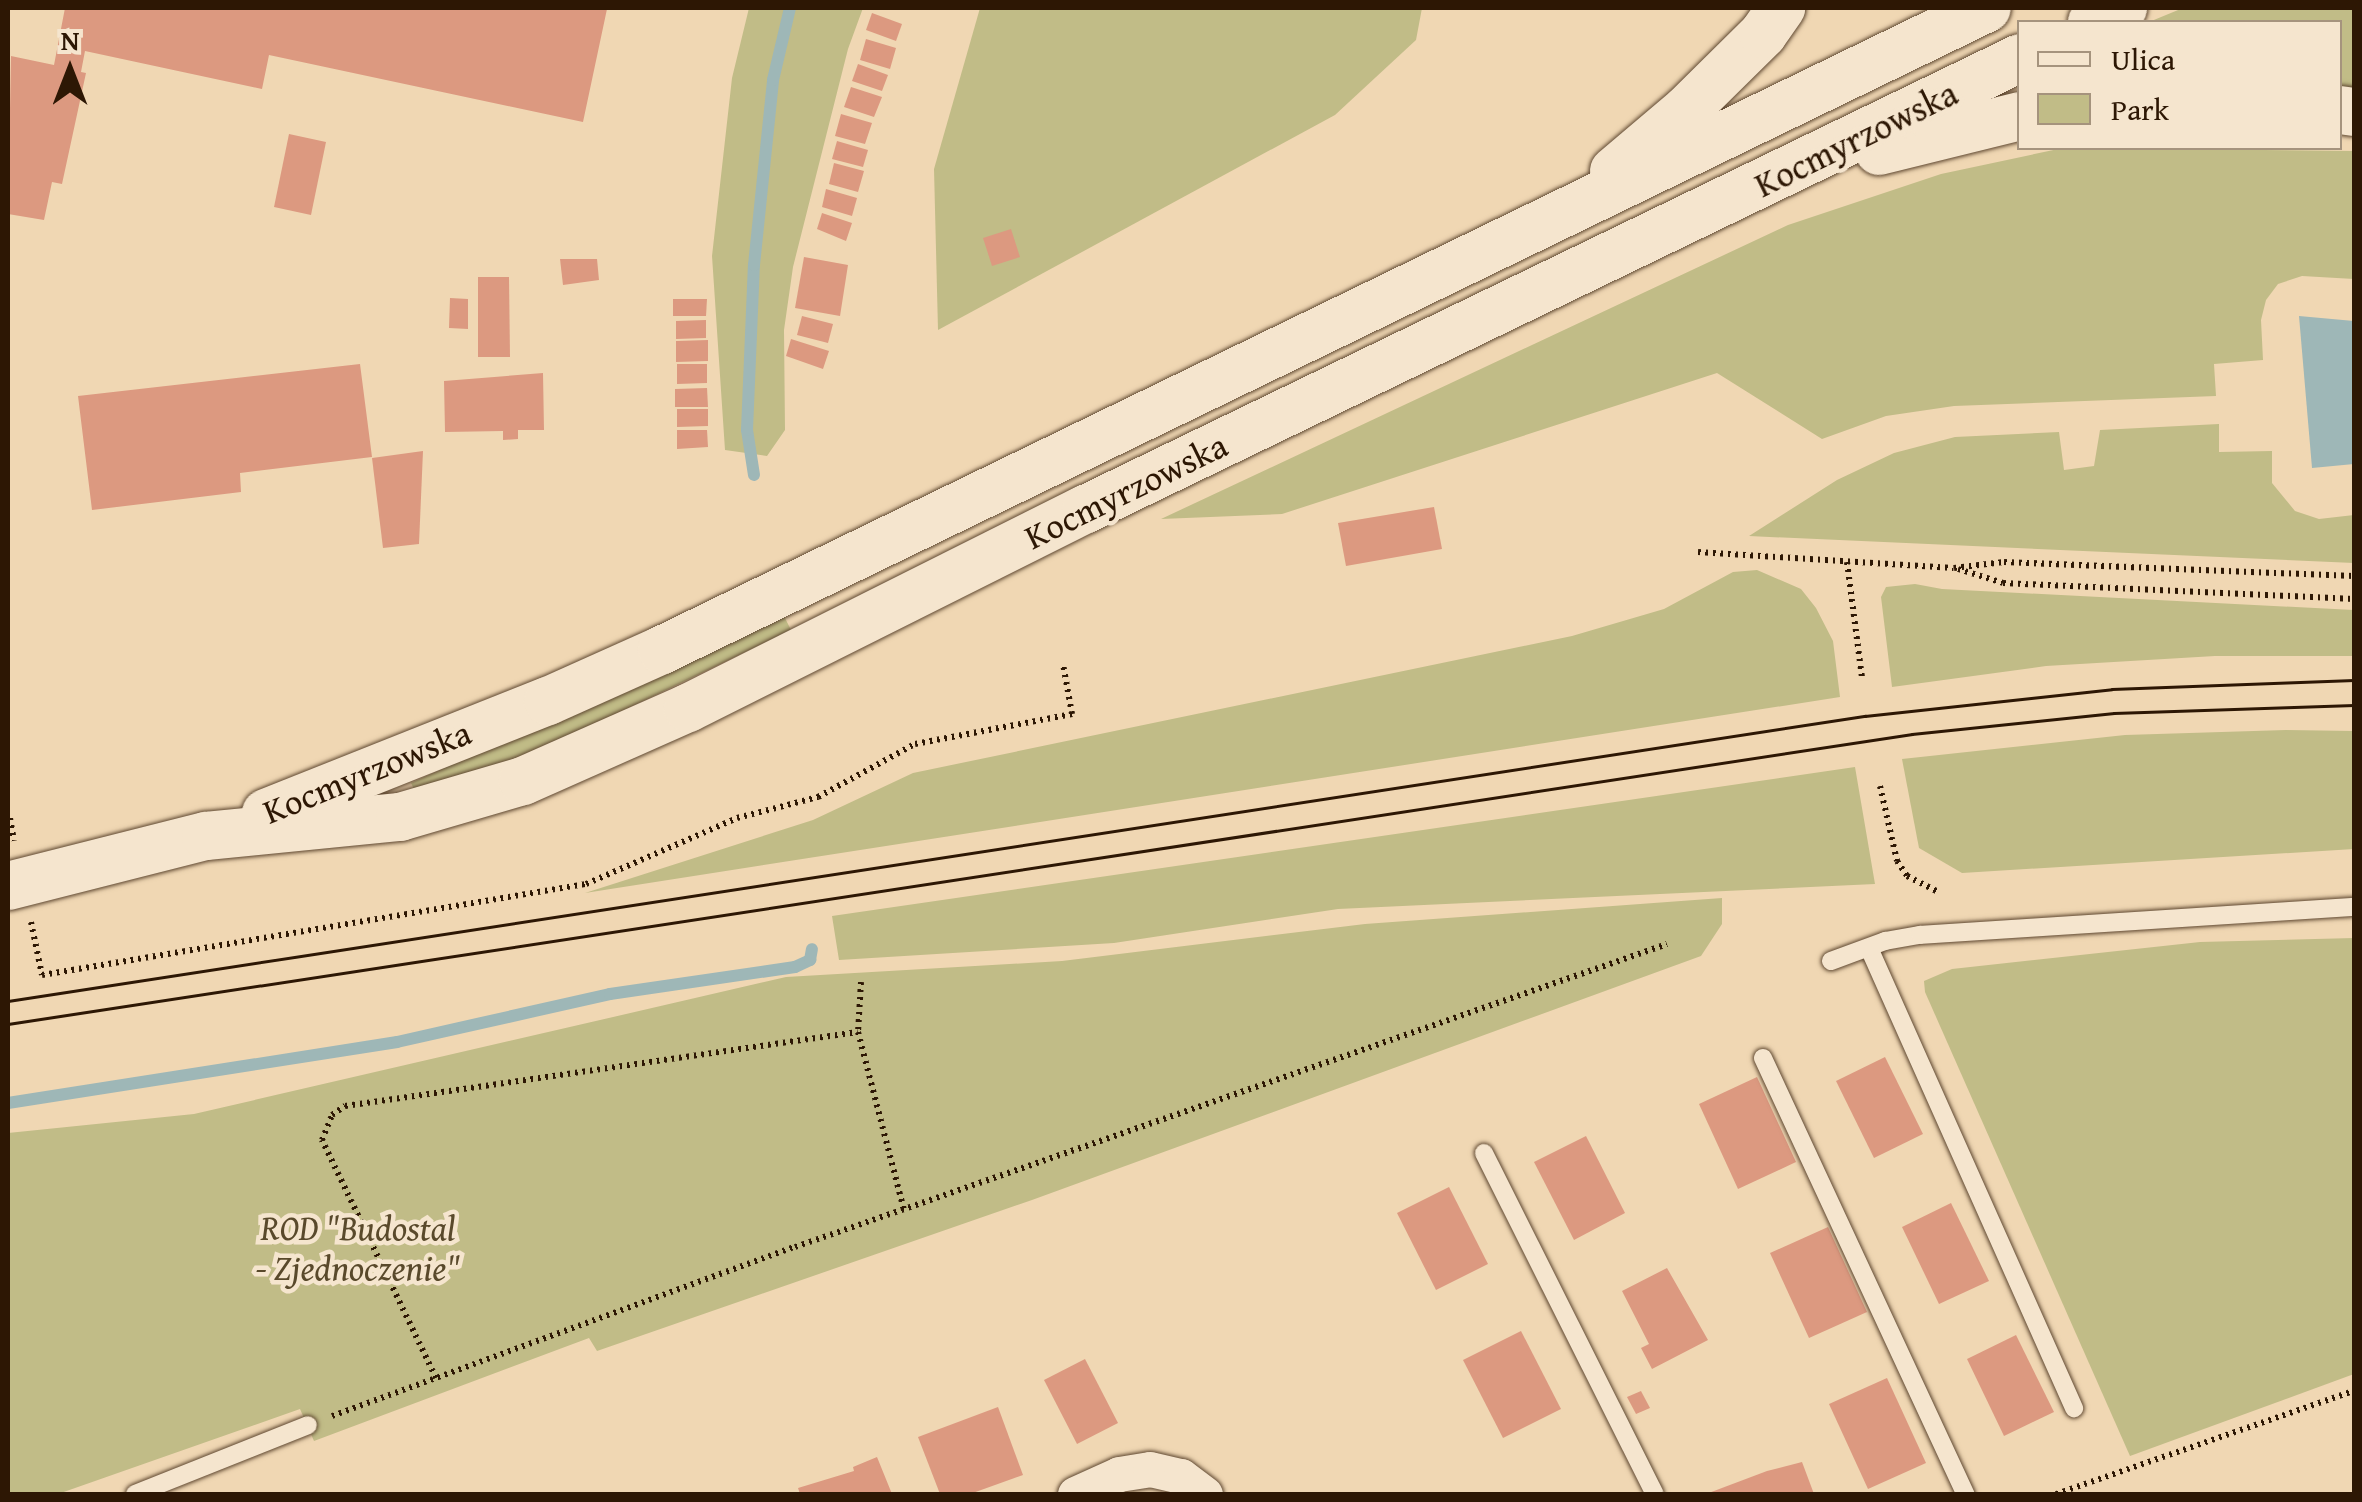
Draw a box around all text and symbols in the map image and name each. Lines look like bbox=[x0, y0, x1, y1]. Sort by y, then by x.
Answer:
text: N bbox=[61, 19, 79, 60]
north arrow bbox=[20, 20, 120, 120]
legend bbox=[2017, 20, 2342, 150]
text: Ulica bbox=[2111, 37, 2175, 81]
street label: Kocmyrzowska bbox=[1748, 72, 1964, 206]
text: Park bbox=[2111, 87, 2169, 131]
street label: Kocmyrzowska bbox=[1018, 424, 1234, 558]
street label: Kocmyrzowska bbox=[257, 711, 477, 833]
park label: ROD "Budostal - Zjednoczenie" bbox=[256, 1207, 460, 1289]

